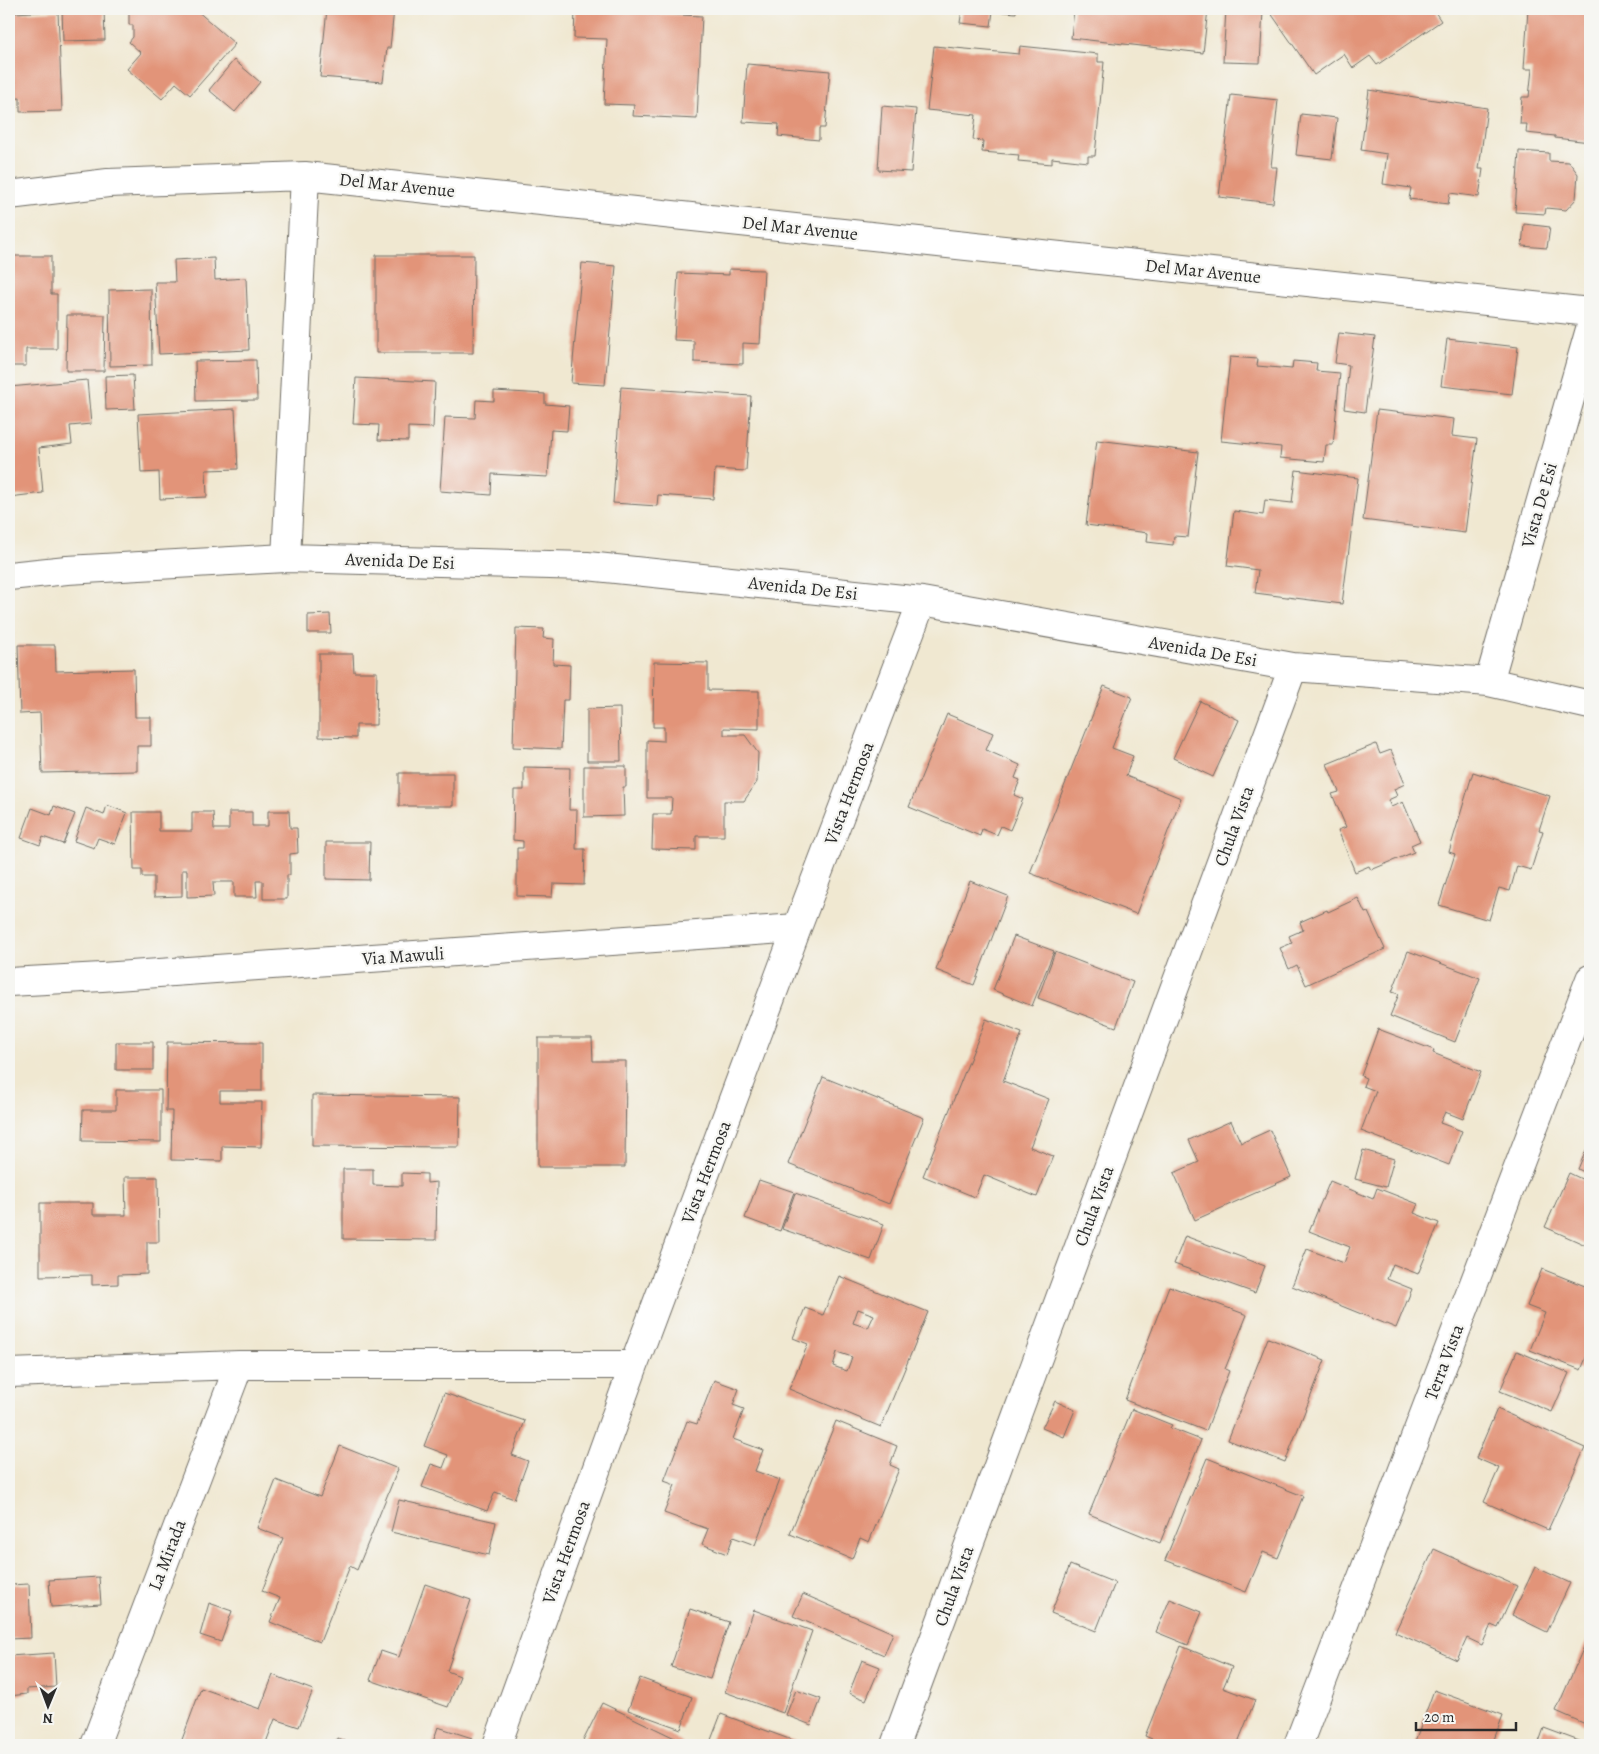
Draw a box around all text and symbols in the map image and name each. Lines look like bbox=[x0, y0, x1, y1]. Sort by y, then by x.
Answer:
street label: Del Mar Avenue bbox=[338, 167, 456, 203]
street label: Del Mar Avenue bbox=[741, 210, 859, 246]
street label: Del Mar Avenue bbox=[1144, 253, 1262, 289]
street label: Vista De Esi bbox=[1515, 460, 1563, 551]
street label: Avenida De Esi bbox=[344, 547, 455, 575]
street label: Avenida De Esi bbox=[746, 570, 859, 606]
street label: Avenida De Esi bbox=[1146, 629, 1259, 672]
street label: Vista Hermosa bbox=[818, 738, 880, 849]
street label: Chula Vista bbox=[1208, 782, 1260, 870]
street label: Via Mawuli bbox=[360, 941, 445, 971]
street label: Vista Hermosa bbox=[675, 1117, 737, 1228]
street label: Chula Vista bbox=[1068, 1162, 1120, 1250]
street label: Terra Vista bbox=[1419, 1320, 1470, 1403]
street label: Vista Hermosa bbox=[536, 1496, 596, 1608]
street label: La Mirada bbox=[142, 1515, 192, 1594]
street label: Chula Vista bbox=[928, 1542, 980, 1630]
north arrow bbox=[22, 1682, 72, 1732]
scale bar bbox=[1416, 1699, 1516, 1731]
text: 20 m bbox=[1424, 1707, 1455, 1727]
text: N bbox=[43, 1709, 53, 1728]

